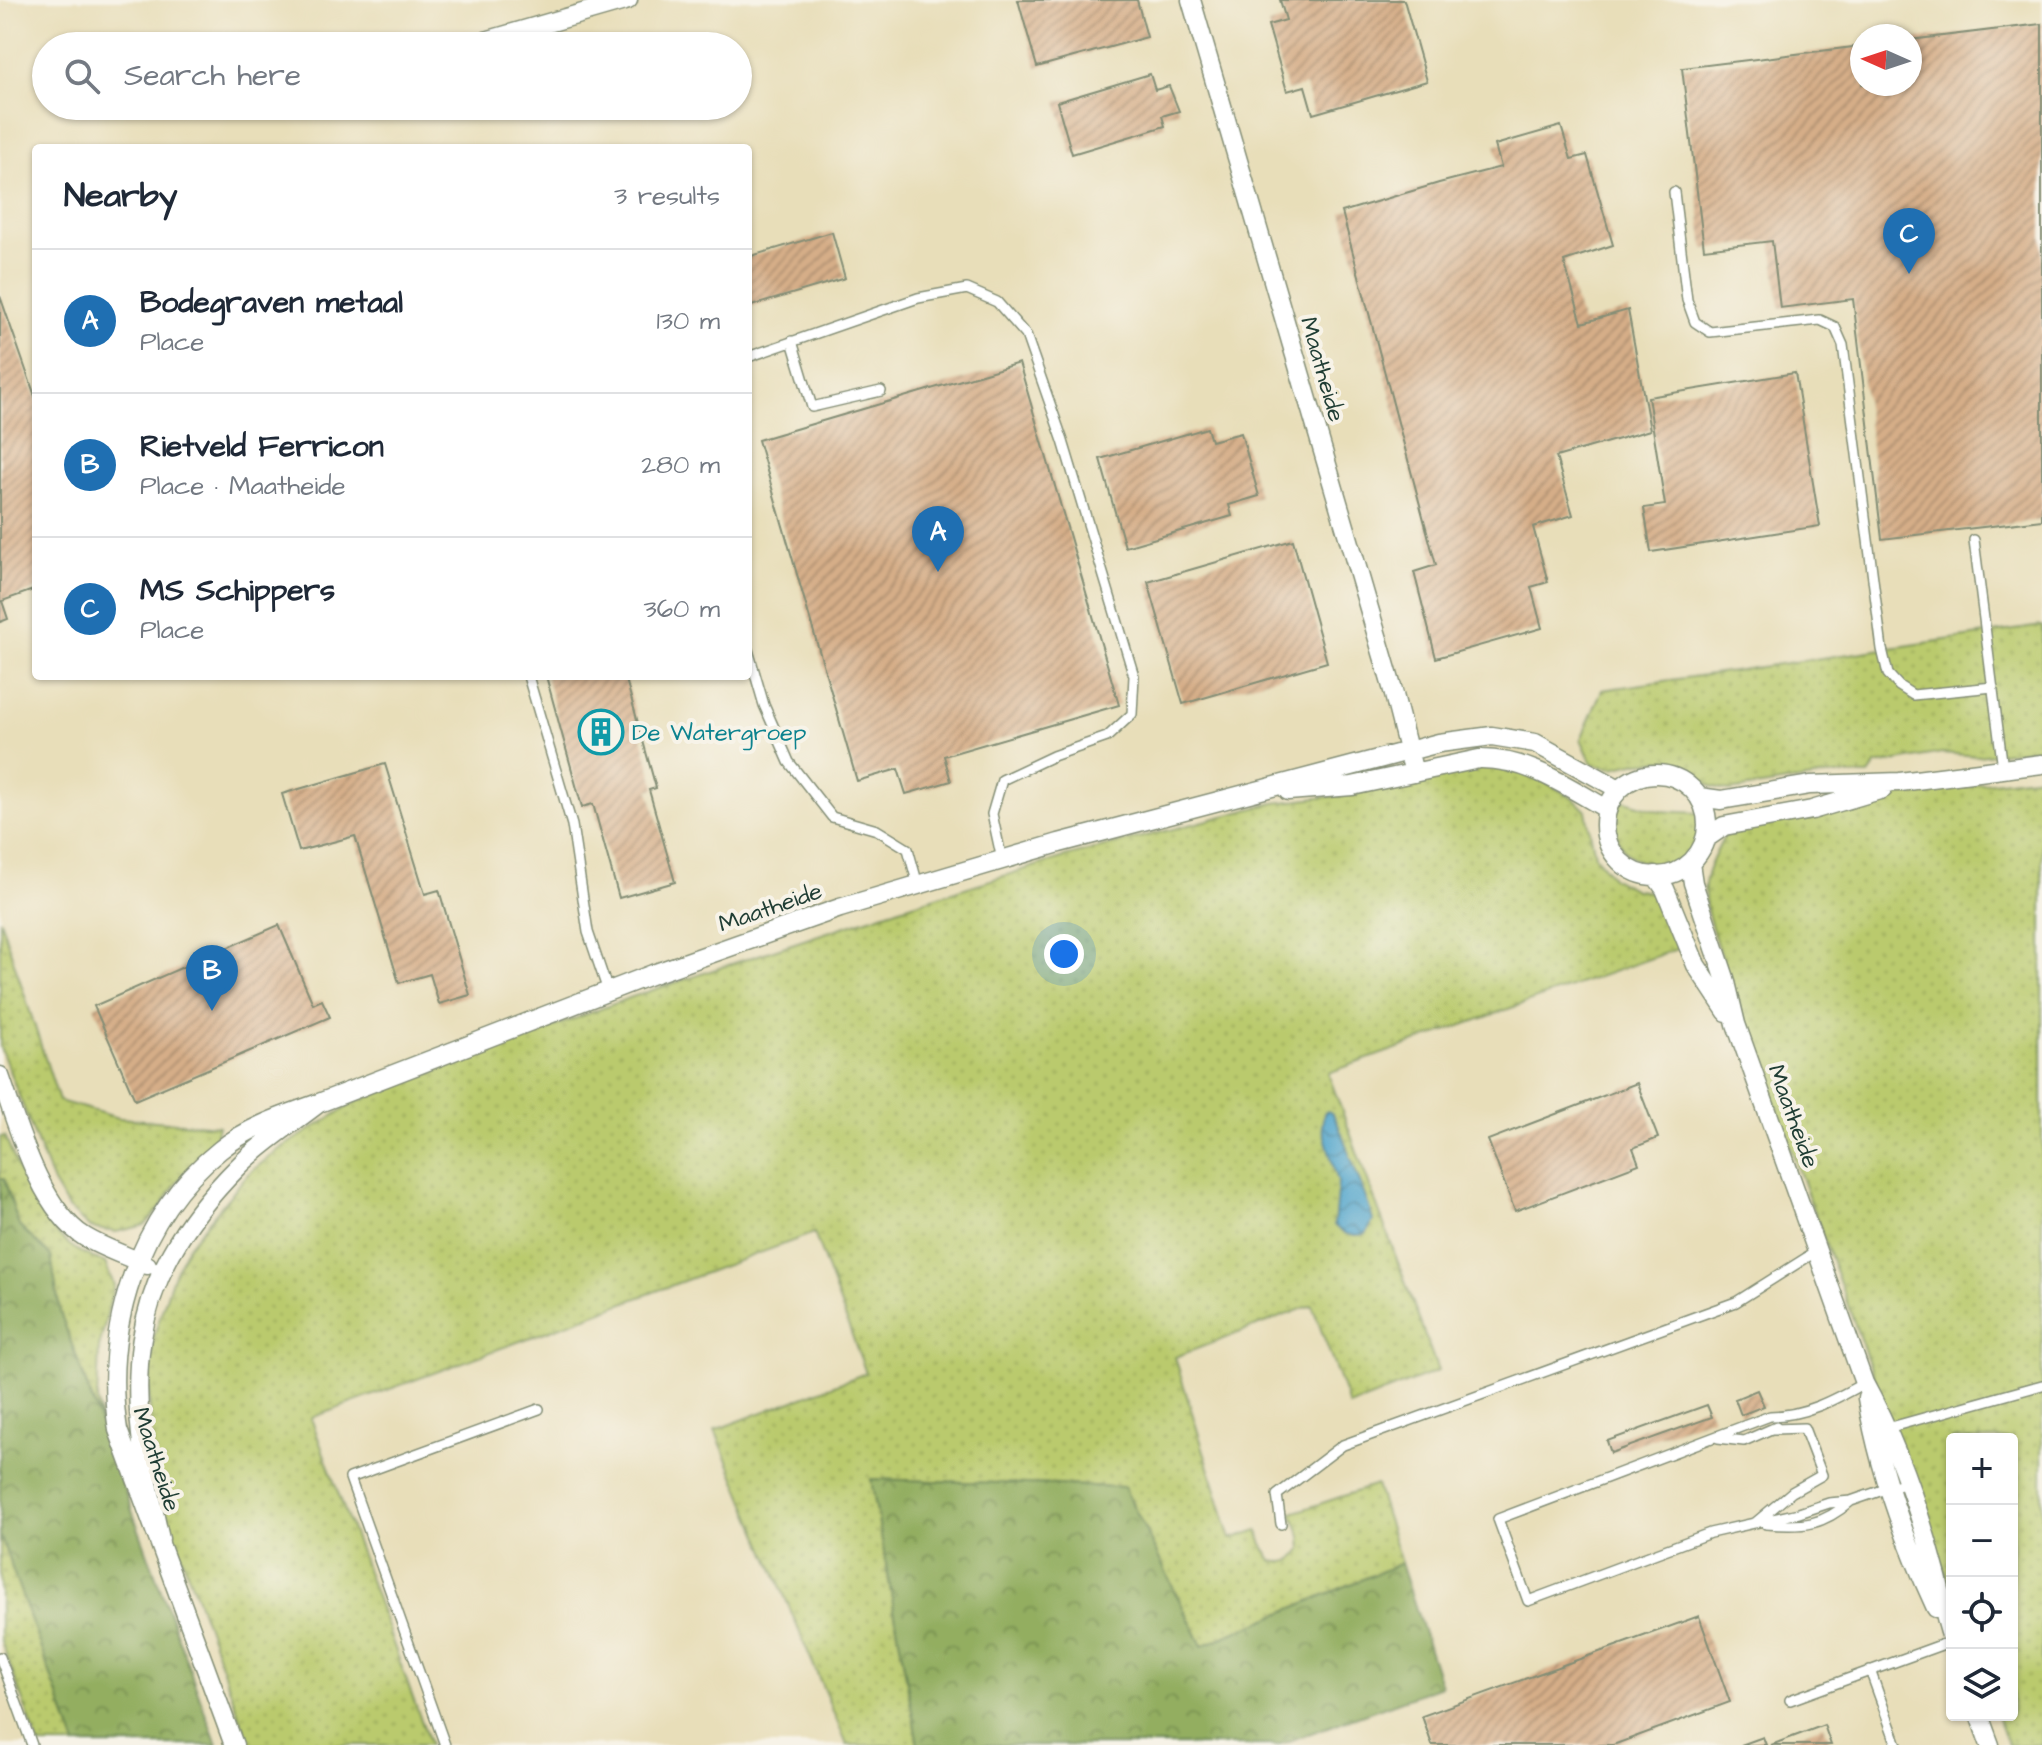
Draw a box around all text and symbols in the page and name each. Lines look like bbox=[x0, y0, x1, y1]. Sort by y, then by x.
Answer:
north arrow bbox=[1850, 24, 1922, 96]
search box bbox=[32, 32, 752, 120]
icon: search bbox=[60, 54, 104, 98]
text: Search here bbox=[124, 55, 301, 97]
text: Nearby bbox=[64, 172, 178, 220]
text: 3 results bbox=[614, 178, 720, 214]
pin: C bbox=[1883, 208, 1935, 274]
text: Bodegraven metaal bbox=[140, 282, 403, 324]
text: A bbox=[82, 303, 98, 339]
text: 130 m bbox=[656, 303, 720, 339]
street label: Maatheide bbox=[1291, 313, 1353, 426]
text: Place bbox=[140, 324, 204, 360]
text: Rietveld Ferricon bbox=[140, 426, 384, 468]
text: B bbox=[81, 447, 99, 483]
text: 280 m bbox=[641, 447, 720, 483]
text: Place · Maatheide bbox=[140, 468, 346, 504]
pin: A bbox=[912, 506, 964, 572]
text: MS Schippers bbox=[140, 570, 335, 612]
text: C bbox=[81, 591, 99, 627]
text: 360 m bbox=[643, 591, 720, 627]
text: Place bbox=[140, 612, 204, 648]
building icon: De Watergroep bbox=[577, 708, 625, 756]
place label: De Watergroep bbox=[632, 716, 806, 751]
street label: Maatheide bbox=[714, 874, 827, 942]
your location bbox=[1044, 934, 1084, 974]
pin: B bbox=[186, 945, 238, 1011]
street label: Maatheide bbox=[1759, 1060, 1827, 1173]
street label: Maatheide bbox=[123, 1403, 189, 1516]
map controls bbox=[1946, 1433, 2018, 1721]
button: + bbox=[1946, 1433, 2018, 1505]
button: − bbox=[1946, 1505, 2018, 1577]
button: locate bbox=[1946, 1577, 2018, 1649]
button: layers bbox=[1946, 1649, 2018, 1721]

